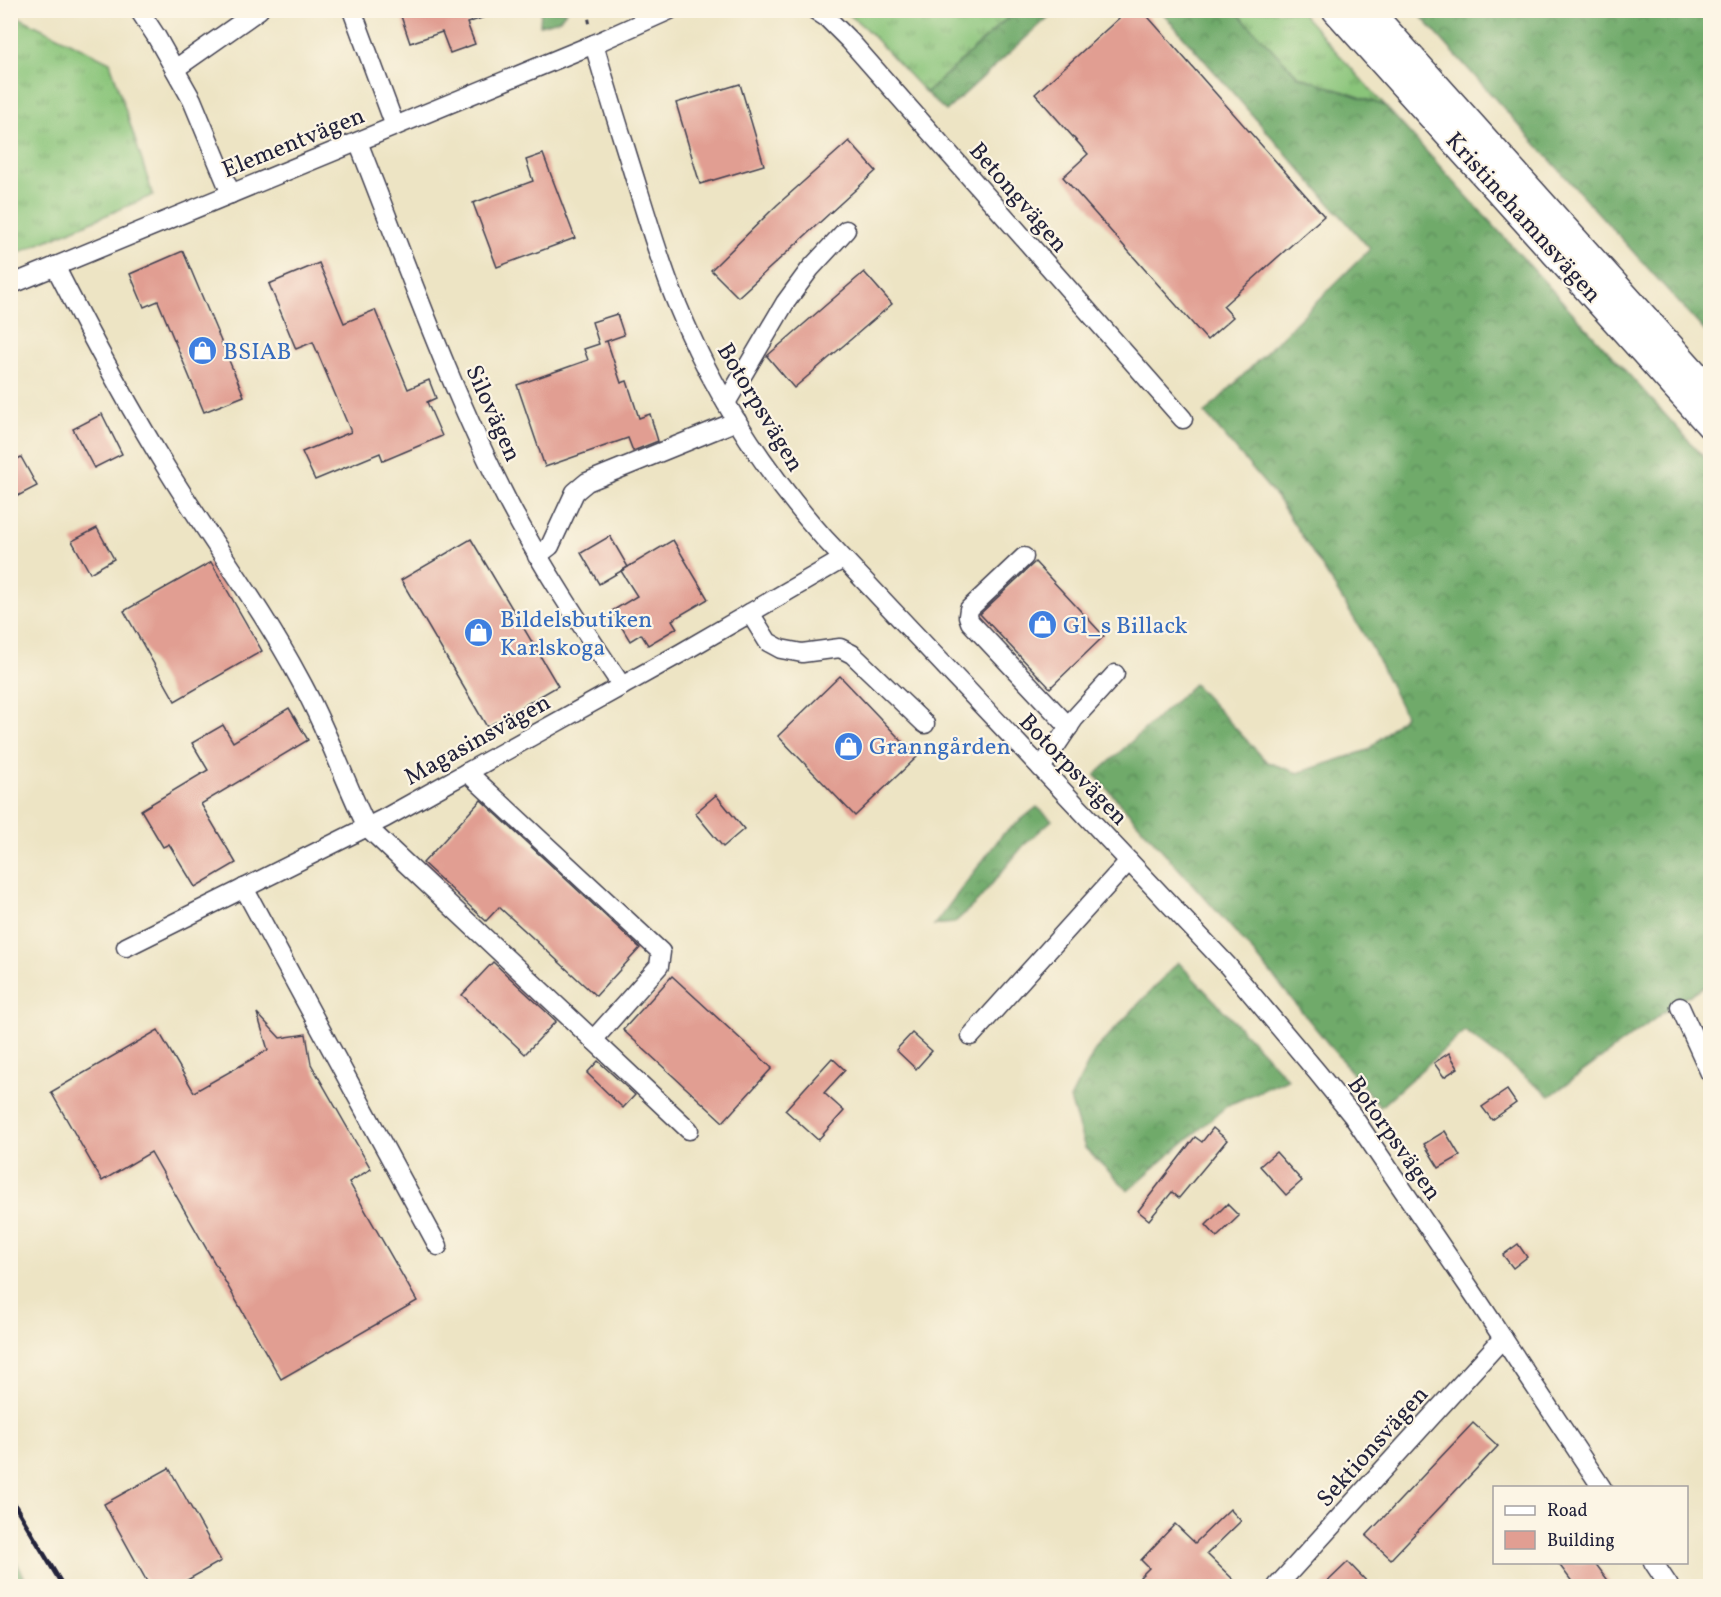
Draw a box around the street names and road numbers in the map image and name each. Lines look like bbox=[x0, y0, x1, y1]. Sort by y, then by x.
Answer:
street label: Elementvägen bbox=[217, 100, 370, 188]
street label: Kristinehamnsvägen bbox=[1436, 125, 1609, 311]
street label: Betongvägen bbox=[960, 136, 1075, 261]
street label: Botorpsvägen bbox=[707, 337, 811, 479]
street label: Silovägen bbox=[456, 360, 529, 468]
street label: Magasinsvägen bbox=[399, 686, 557, 795]
street label: Botorpsvägen bbox=[1010, 706, 1135, 834]
street label: Botorpsvägen bbox=[1338, 1070, 1449, 1208]
street label: Sektionsvägen bbox=[1310, 1379, 1437, 1516]

